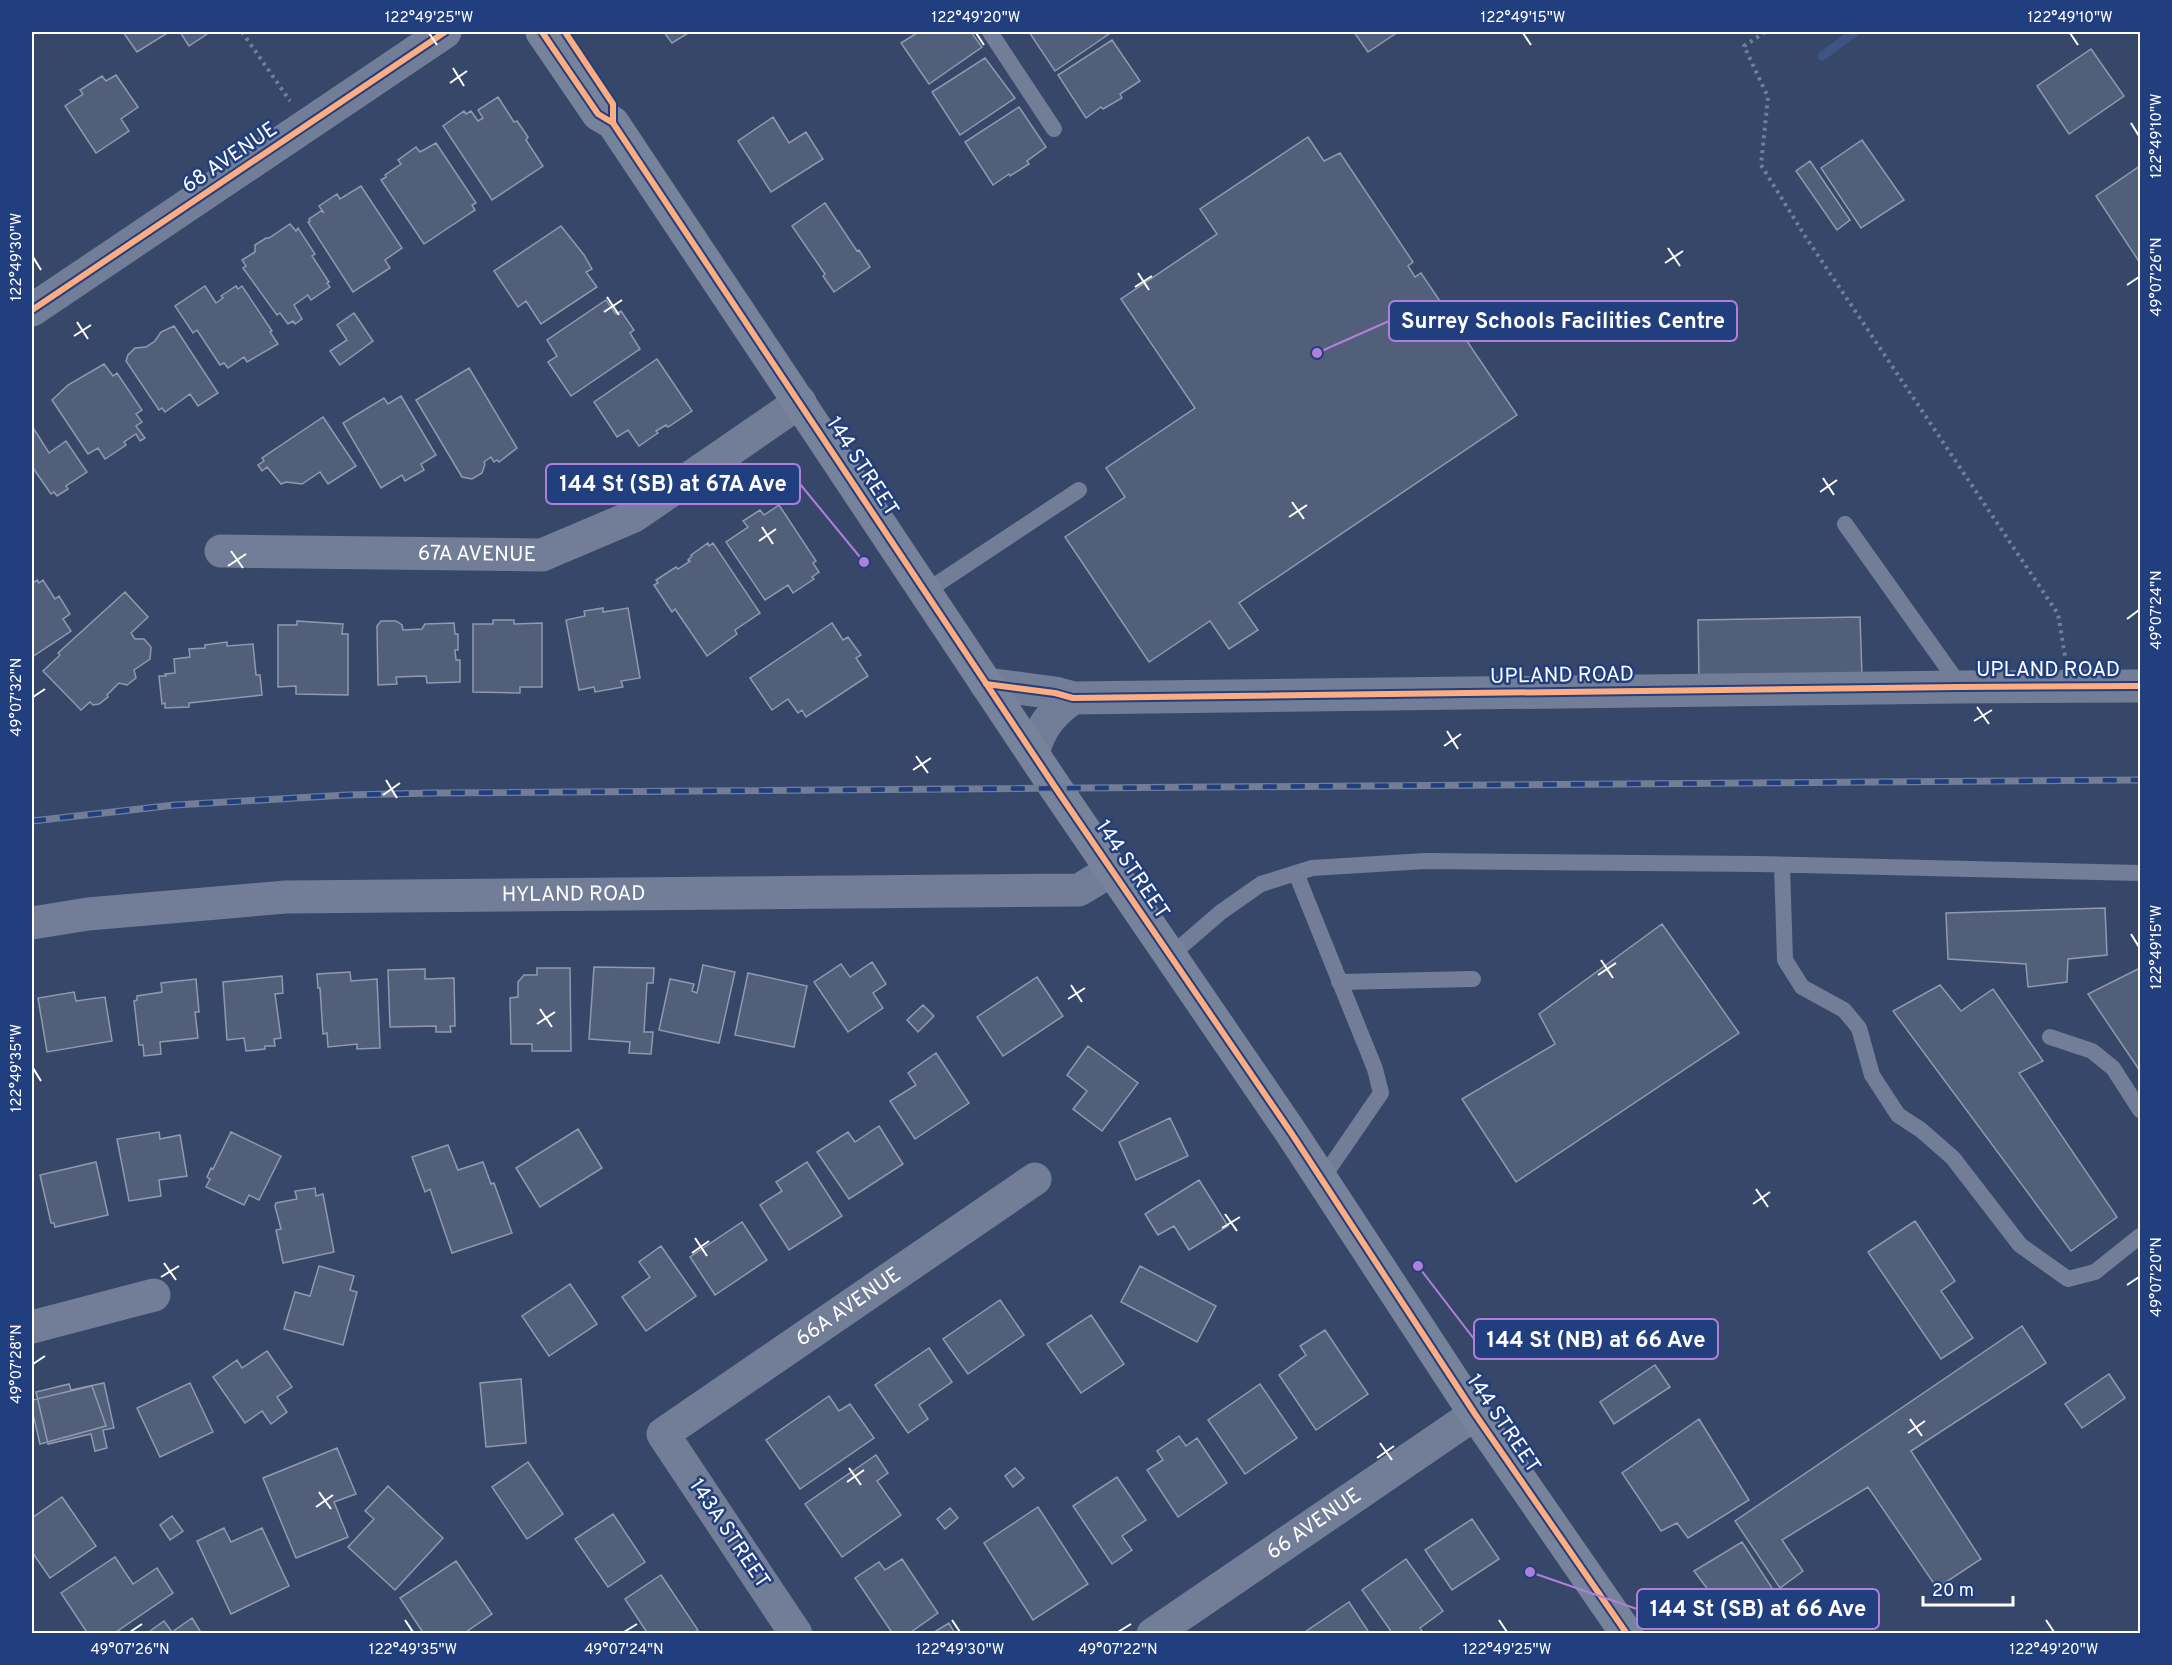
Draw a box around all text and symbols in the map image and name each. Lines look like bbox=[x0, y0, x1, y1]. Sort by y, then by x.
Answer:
text: 122°49'25"W bbox=[385, 9, 473, 28]
text: 122°49'20"W bbox=[932, 9, 1020, 28]
text: 122°49'15"W bbox=[1481, 9, 1565, 28]
text: 122°49'10"W bbox=[2027, 9, 2113, 28]
text: 122°49'10"W bbox=[2148, 93, 2167, 179]
street label: 68 AVENUE bbox=[177, 116, 283, 200]
text: 122°49'30"W bbox=[8, 213, 27, 301]
text: 49°07'26"N bbox=[2148, 237, 2167, 317]
callout: Surrey Schools Facilities Centre bbox=[1389, 301, 1737, 341]
text: Surrey Schools Facilities Centre bbox=[1401, 309, 1725, 336]
street label: 144 STREET bbox=[820, 412, 904, 522]
callout: 144 St (SB) at 67A Ave bbox=[546, 464, 800, 504]
text: 144 St (SB) at 67A Ave bbox=[559, 472, 787, 499]
street label: 67A AVENUE bbox=[418, 540, 536, 568]
text: 49°07'24"N bbox=[2148, 570, 2167, 650]
street label: UPLAND ROAD bbox=[1976, 657, 2120, 684]
text: 49°07'32"N bbox=[8, 658, 27, 736]
street label: UPLAND ROAD bbox=[1490, 661, 1634, 691]
street label: 144 STREET bbox=[1089, 815, 1175, 925]
street label: HYLAND ROAD bbox=[501, 880, 646, 909]
text: 122°49'15"W bbox=[2148, 905, 2167, 989]
text: 122°49'35"W bbox=[8, 1024, 27, 1112]
text: 49°07'20"N bbox=[2148, 1237, 2167, 1317]
street label: 66A AVENUE bbox=[790, 1261, 906, 1353]
callout: 144 St (NB) at 66 Ave bbox=[1474, 1319, 1718, 1359]
text: 49°07'28"N bbox=[8, 1324, 27, 1404]
text: 144 St (NB) at 66 Ave bbox=[1487, 1328, 1705, 1355]
street label: 144 STREET bbox=[1460, 1369, 1546, 1479]
street label: 143A STREET bbox=[682, 1474, 776, 1594]
street label: 66 AVENUE bbox=[1261, 1482, 1367, 1566]
scale bar bbox=[1923, 1569, 2013, 1607]
text: 20 m bbox=[1932, 1580, 1974, 1603]
callout: 144 St (SB) at 66 Ave bbox=[1637, 1589, 1879, 1629]
text: 144 St (SB) at 66 Ave bbox=[1650, 1597, 1866, 1624]
text: 49°07'26"N bbox=[90, 1641, 170, 1660]
text: 122°49'35"W bbox=[369, 1641, 457, 1660]
text: 49°07'24"N bbox=[584, 1641, 664, 1660]
text: 122°49'30"W bbox=[916, 1641, 1004, 1660]
text: 49°07'22"N bbox=[1078, 1641, 1158, 1660]
text: 122°49'25"W bbox=[1463, 1641, 1551, 1660]
text: 122°49'20"W bbox=[2010, 1641, 2098, 1660]

